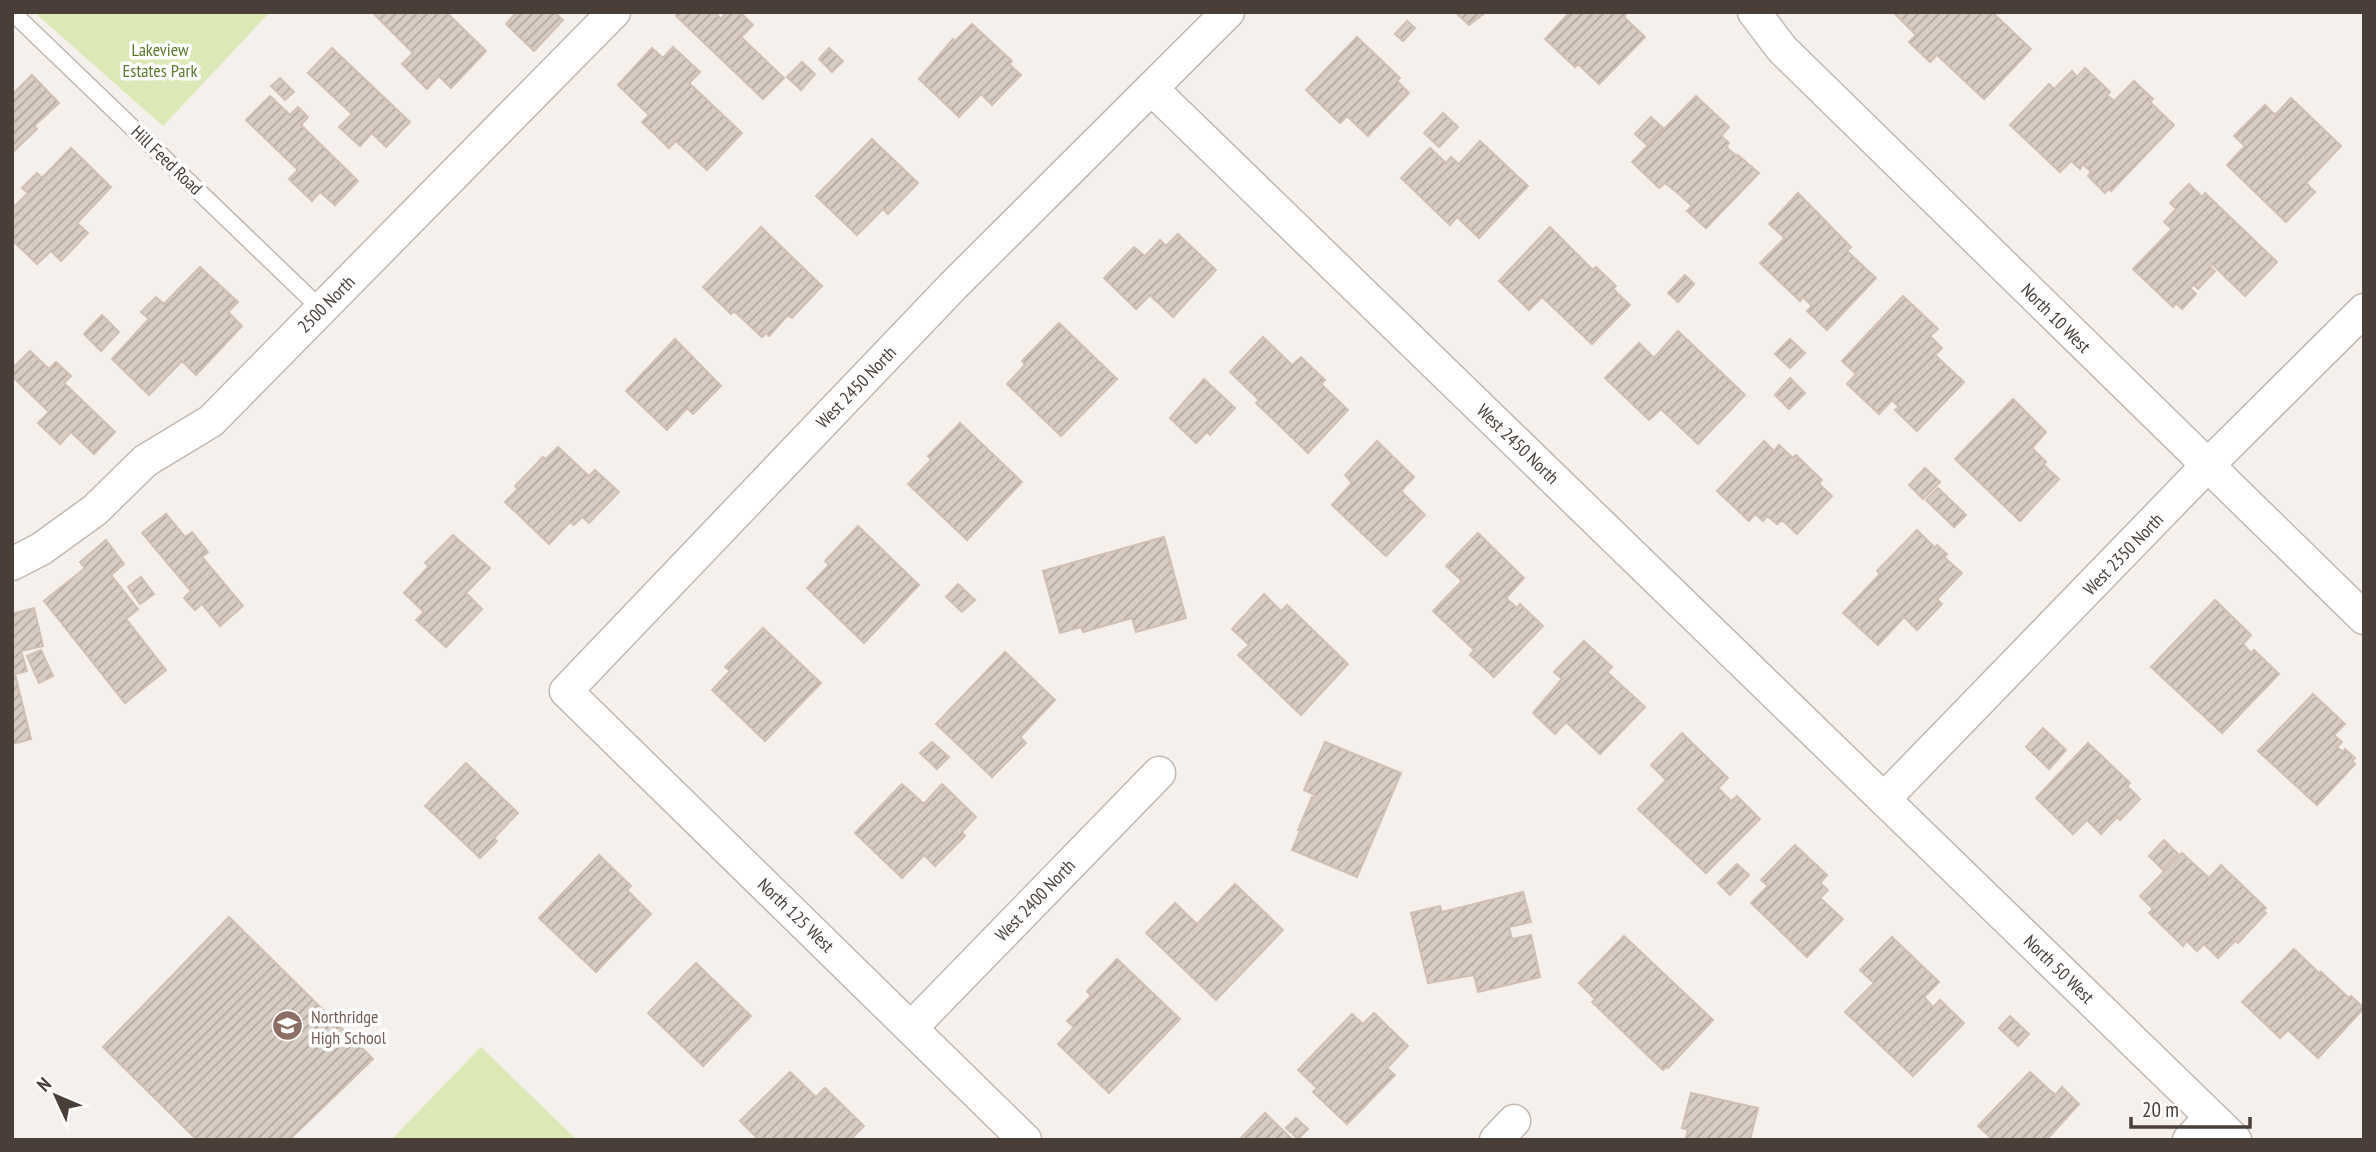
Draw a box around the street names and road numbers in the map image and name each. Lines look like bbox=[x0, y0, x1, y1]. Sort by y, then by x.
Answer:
street label: Hill Feed Road bbox=[127, 120, 207, 200]
street label: 2500 North bbox=[292, 270, 360, 338]
street label: North 10 West bbox=[2016, 278, 2096, 358]
street label: West 2450 North bbox=[811, 341, 901, 433]
street label: West 2450 North bbox=[1472, 399, 1564, 489]
street label: West 2350 North bbox=[2078, 508, 2168, 600]
street label: West 2400 North bbox=[990, 854, 1080, 946]
street label: North 125 West bbox=[753, 873, 839, 957]
street label: North 50 West bbox=[2019, 930, 2099, 1008]

